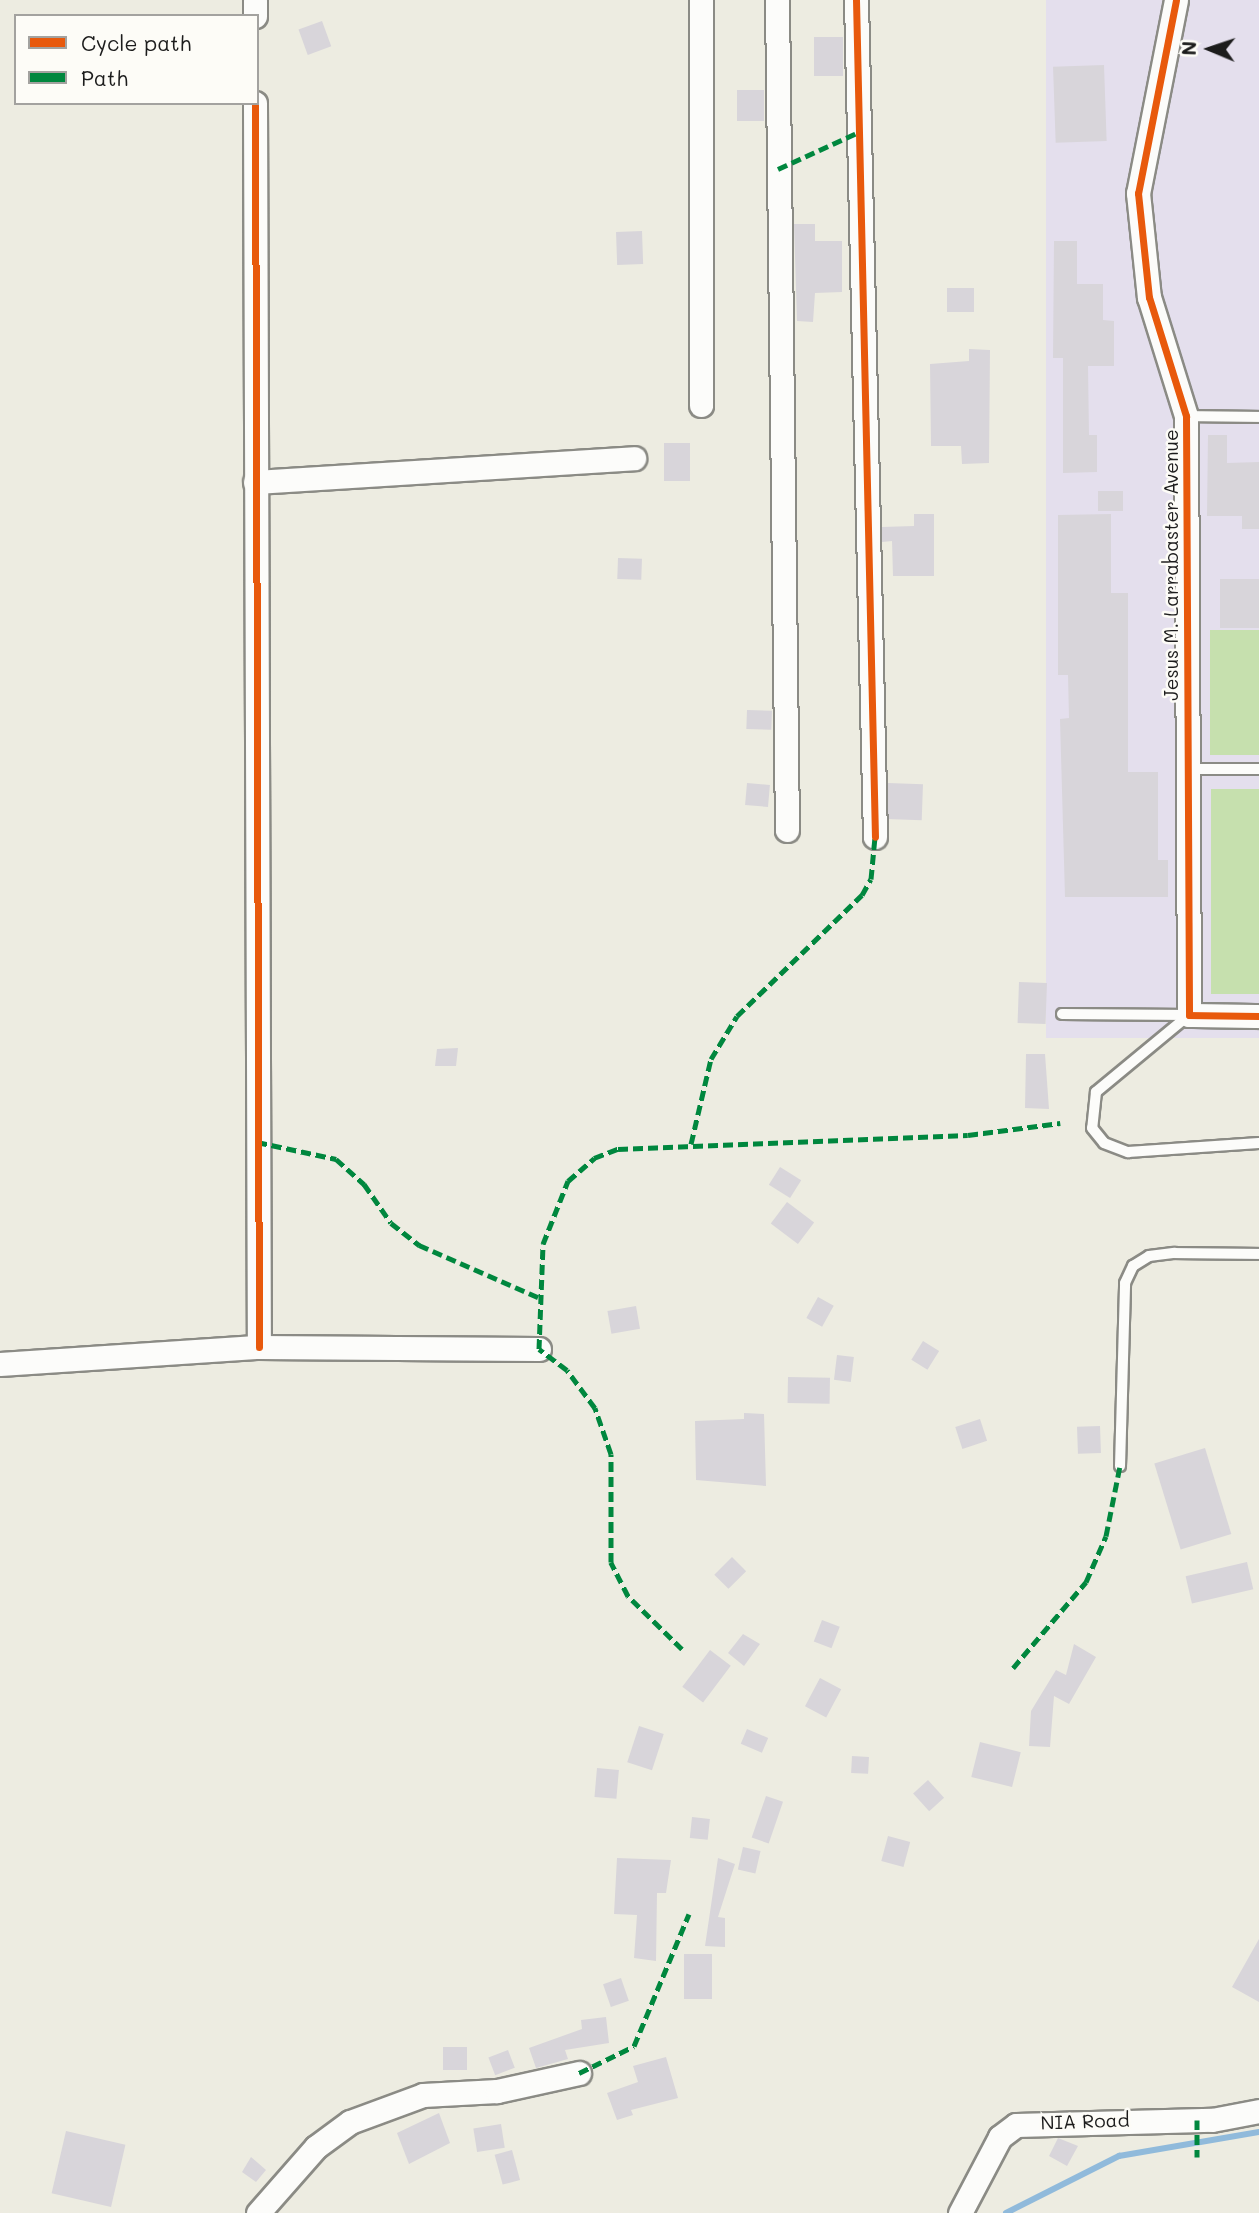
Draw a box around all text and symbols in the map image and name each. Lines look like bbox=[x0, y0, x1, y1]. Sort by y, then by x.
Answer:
legend bbox=[14, 14, 259, 105]
north arrow bbox=[1175, 14, 1245, 84]
text: Cycle path bbox=[81, 29, 191, 56]
text: N bbox=[1176, 41, 1201, 56]
text: Path bbox=[81, 64, 128, 91]
street label: Jesus M. Larrabaster Avenue bbox=[1160, 429, 1182, 701]
street label: NIA Road bbox=[1040, 2108, 1130, 2134]

